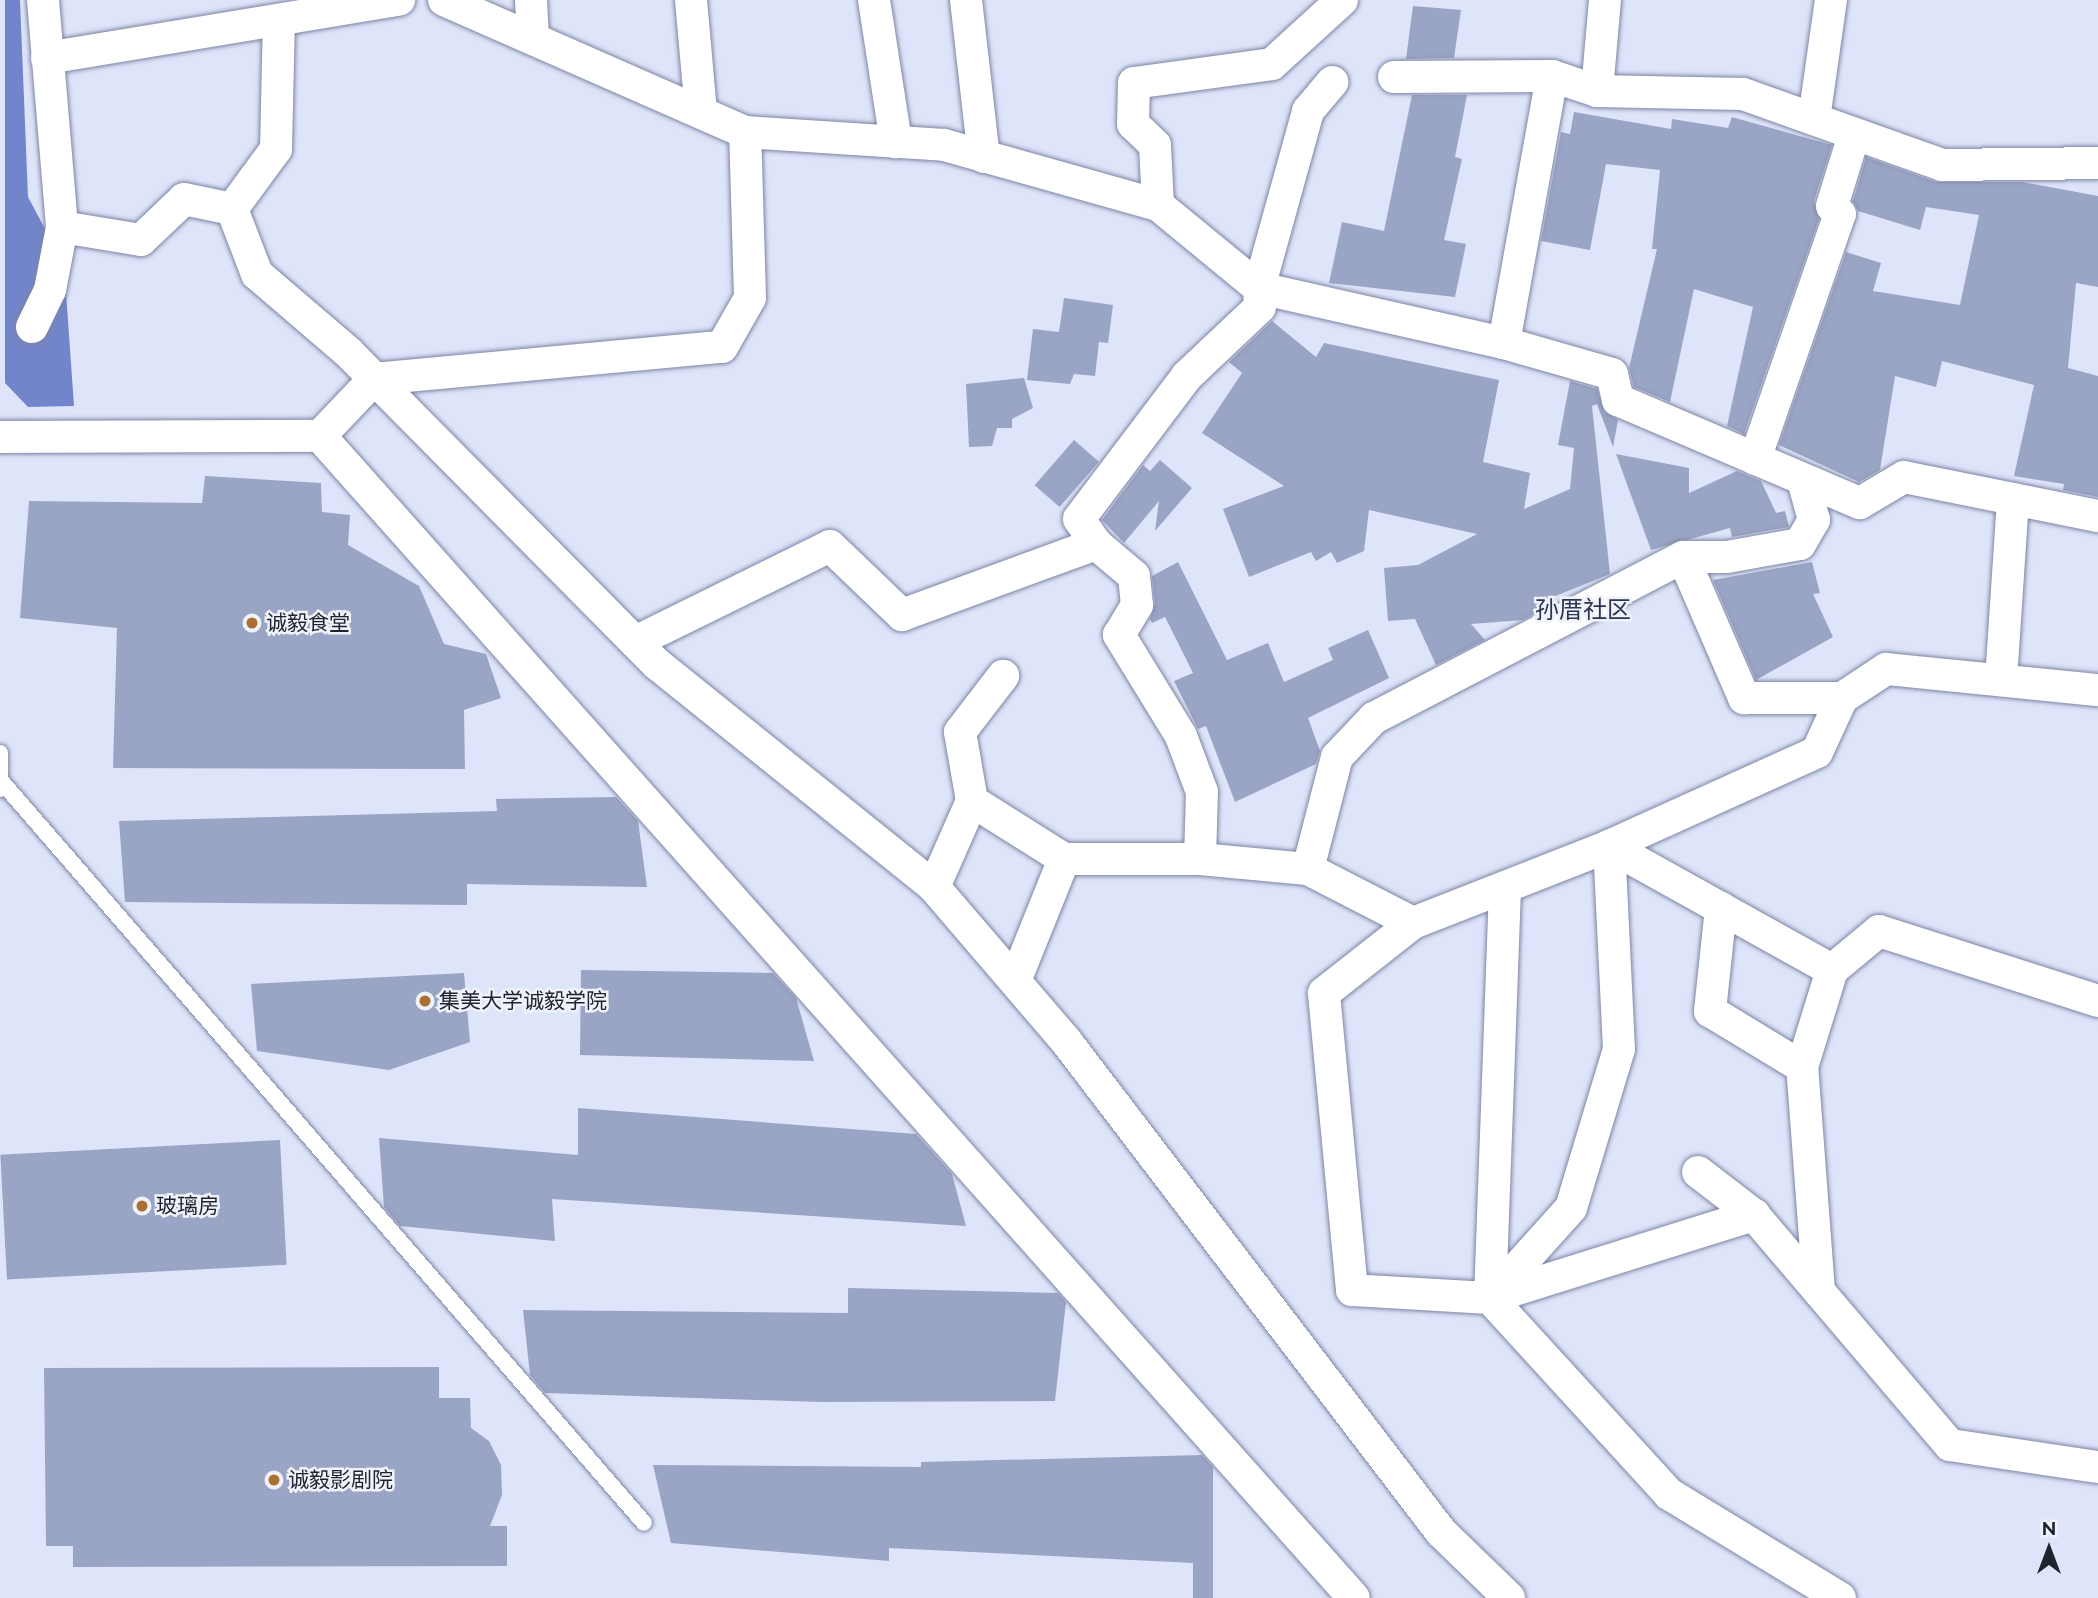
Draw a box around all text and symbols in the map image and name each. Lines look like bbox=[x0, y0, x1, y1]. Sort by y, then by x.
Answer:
district label: 孙厝社区 bbox=[1535, 596, 1631, 624]
place label: 诚毅食堂 bbox=[266, 610, 350, 636]
marker: 诚毅食堂 bbox=[244, 615, 260, 631]
place label: 集美大学诚毅学院 bbox=[439, 988, 607, 1014]
marker: 集美大学诚毅学院 bbox=[417, 993, 433, 1009]
place label: 玻璃房 bbox=[156, 1193, 219, 1219]
marker: 玻璃房 bbox=[134, 1198, 150, 1214]
place label: 诚毅影剧院 bbox=[288, 1467, 393, 1493]
marker: 诚毅影剧院 bbox=[266, 1472, 282, 1488]
north arrow bbox=[2014, 1514, 2084, 1584]
text: N bbox=[2042, 1517, 2056, 1539]

